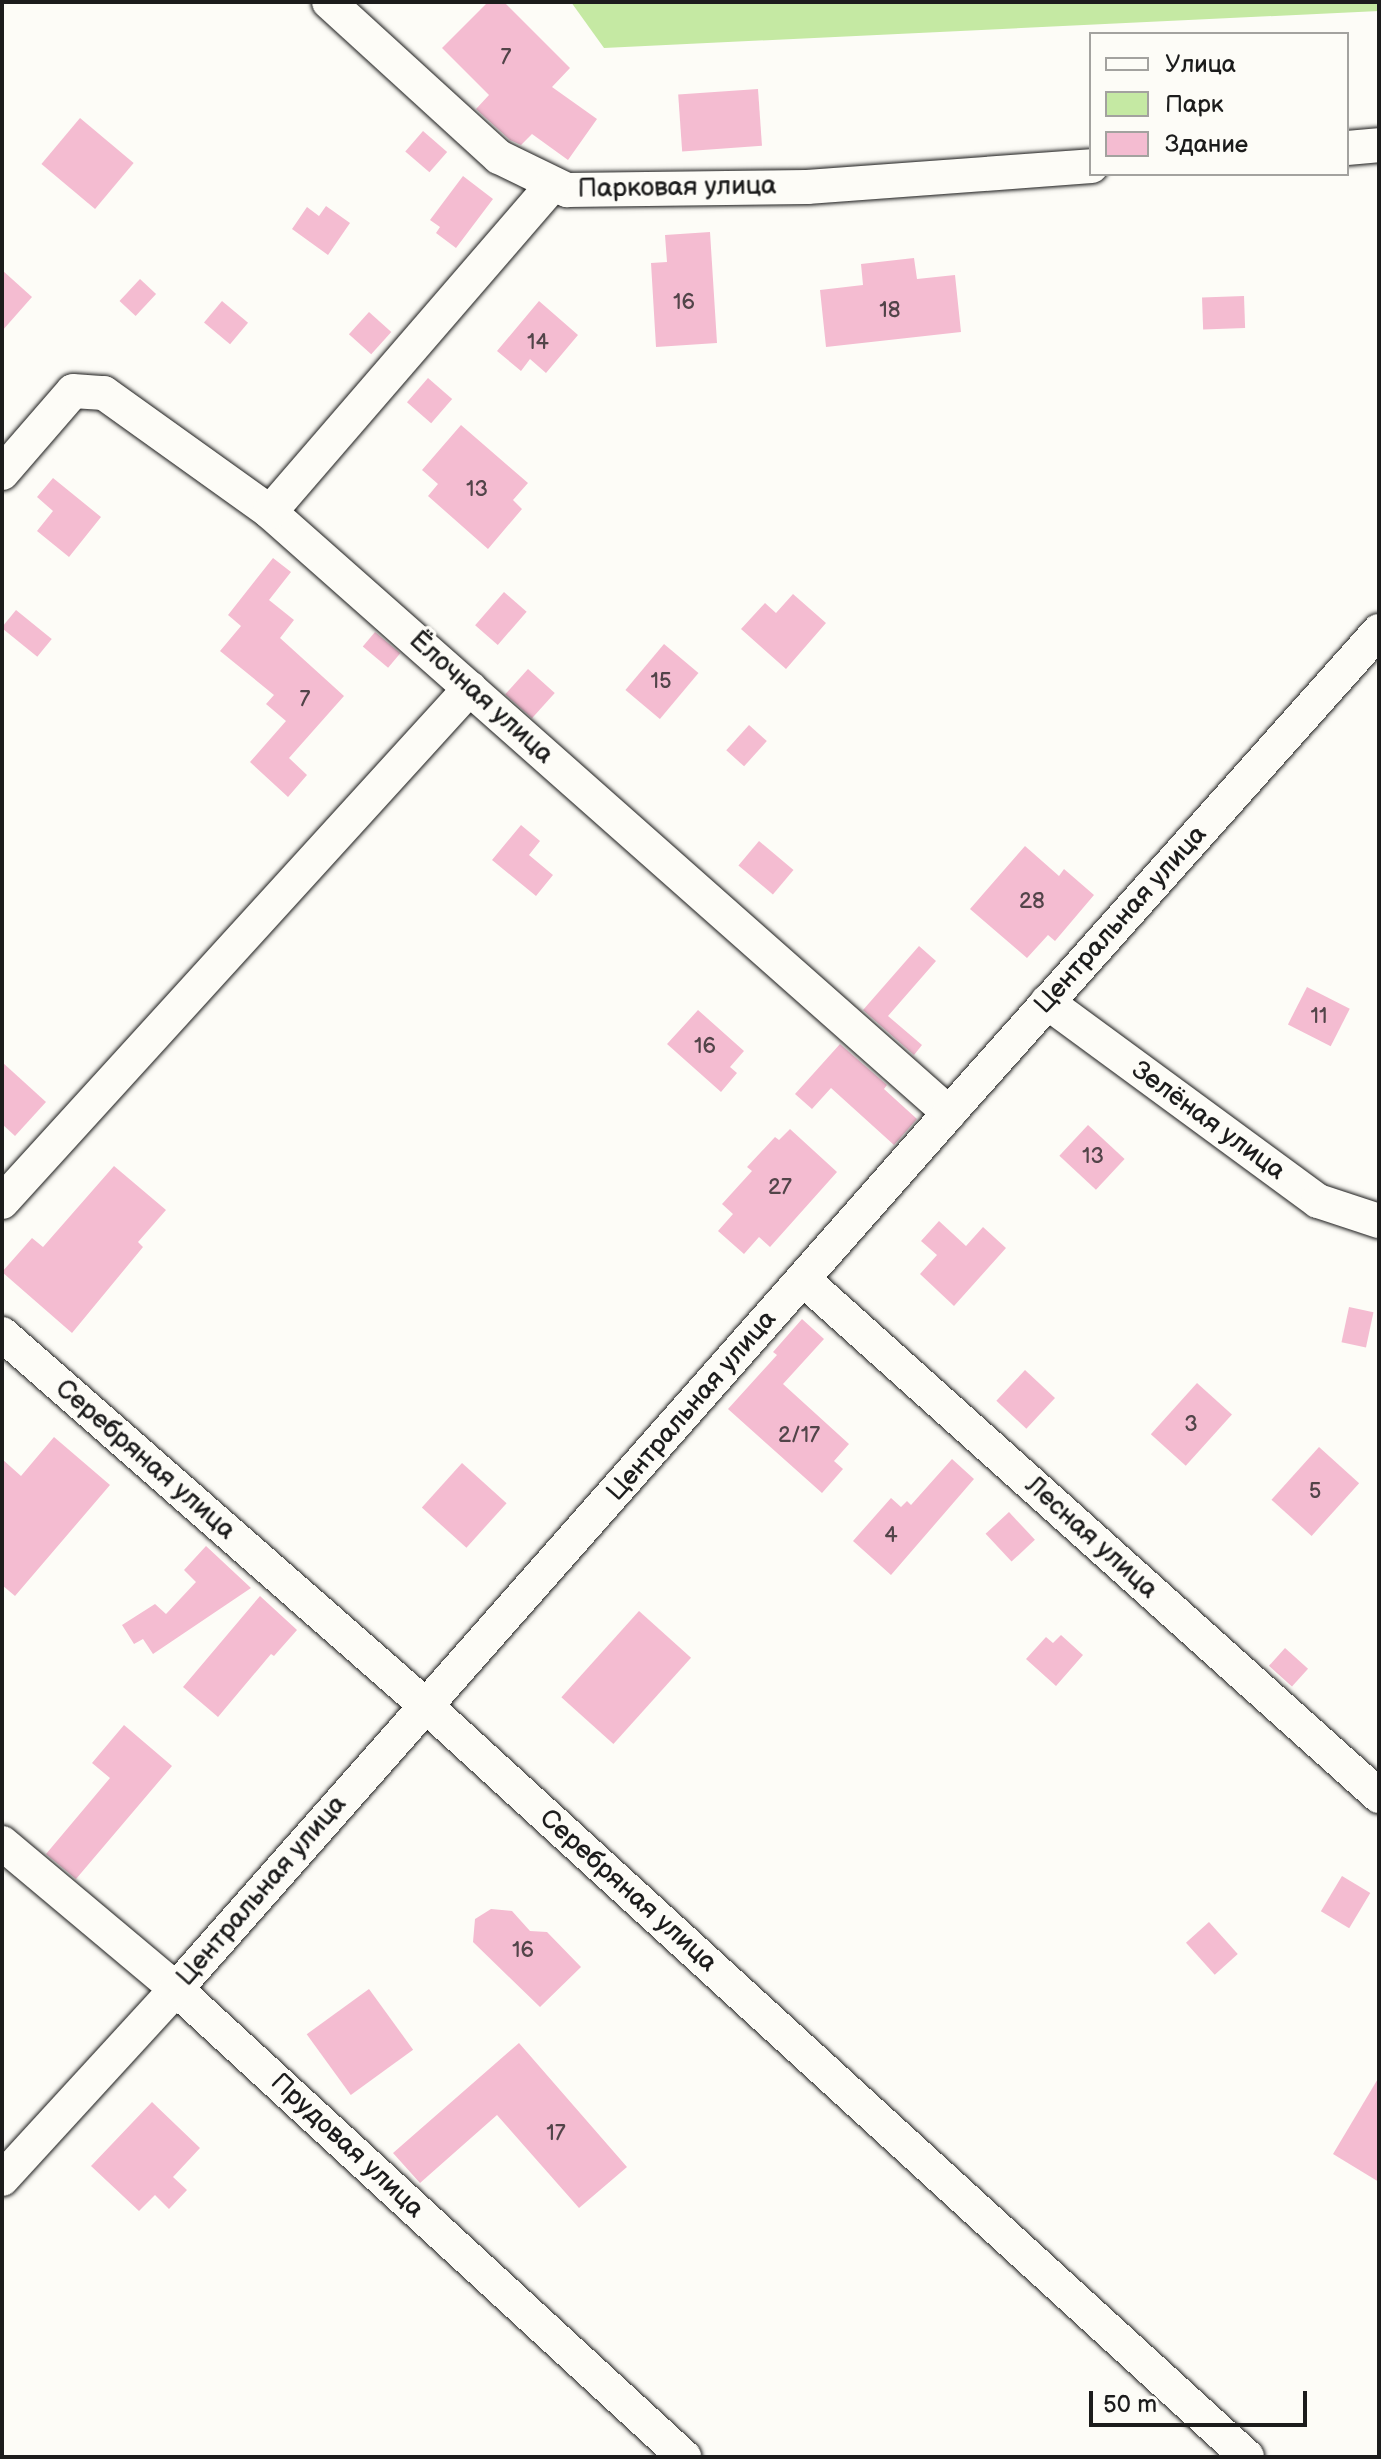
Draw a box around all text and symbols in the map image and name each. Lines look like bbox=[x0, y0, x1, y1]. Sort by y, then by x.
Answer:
legend bbox=[1089, 32, 1349, 176]
house number: 7 bbox=[501, 45, 511, 71]
text: Улица bbox=[1165, 50, 1236, 79]
text: Парк bbox=[1165, 90, 1223, 119]
text: Здание bbox=[1165, 130, 1248, 159]
street label: Парковая улица bbox=[577, 171, 777, 205]
house number: 16 bbox=[673, 290, 695, 316]
house number: 18 bbox=[879, 298, 901, 324]
house number: 14 bbox=[527, 330, 549, 356]
house number: 13 bbox=[466, 477, 488, 503]
street label: Ёлочная улица bbox=[403, 625, 559, 771]
house number: 15 bbox=[650, 669, 672, 695]
house number: 7 bbox=[300, 687, 310, 713]
street label: Центральная улица bbox=[1028, 820, 1214, 1020]
house number: 28 bbox=[1019, 889, 1045, 915]
house number: 11 bbox=[1310, 1004, 1328, 1030]
house number: 16 bbox=[694, 1034, 716, 1060]
street label: Зелёная улица bbox=[1125, 1055, 1291, 1187]
house number: 13 bbox=[1082, 1144, 1104, 1170]
house number: 27 bbox=[768, 1175, 792, 1201]
street label: Центральная улица bbox=[601, 1304, 783, 1508]
street label: Серебряная улица bbox=[49, 1373, 241, 1547]
house number: 3 bbox=[1184, 1412, 1198, 1438]
house number: 2/17 bbox=[778, 1423, 820, 1449]
street label: Лесная улица bbox=[1018, 1470, 1164, 1606]
house number: 5 bbox=[1309, 1479, 1321, 1505]
house number: 4 bbox=[884, 1523, 898, 1549]
street label: Центральная улица bbox=[171, 1789, 353, 1993]
street label: Серебряная улица bbox=[533, 1803, 723, 1979]
house number: 16 bbox=[512, 1938, 534, 1964]
street label: Прудовая улица bbox=[264, 2067, 430, 2225]
house number: 17 bbox=[546, 2121, 566, 2147]
scale bar bbox=[1093, 2375, 1311, 2425]
text: 50 m bbox=[1103, 2390, 1157, 2419]

